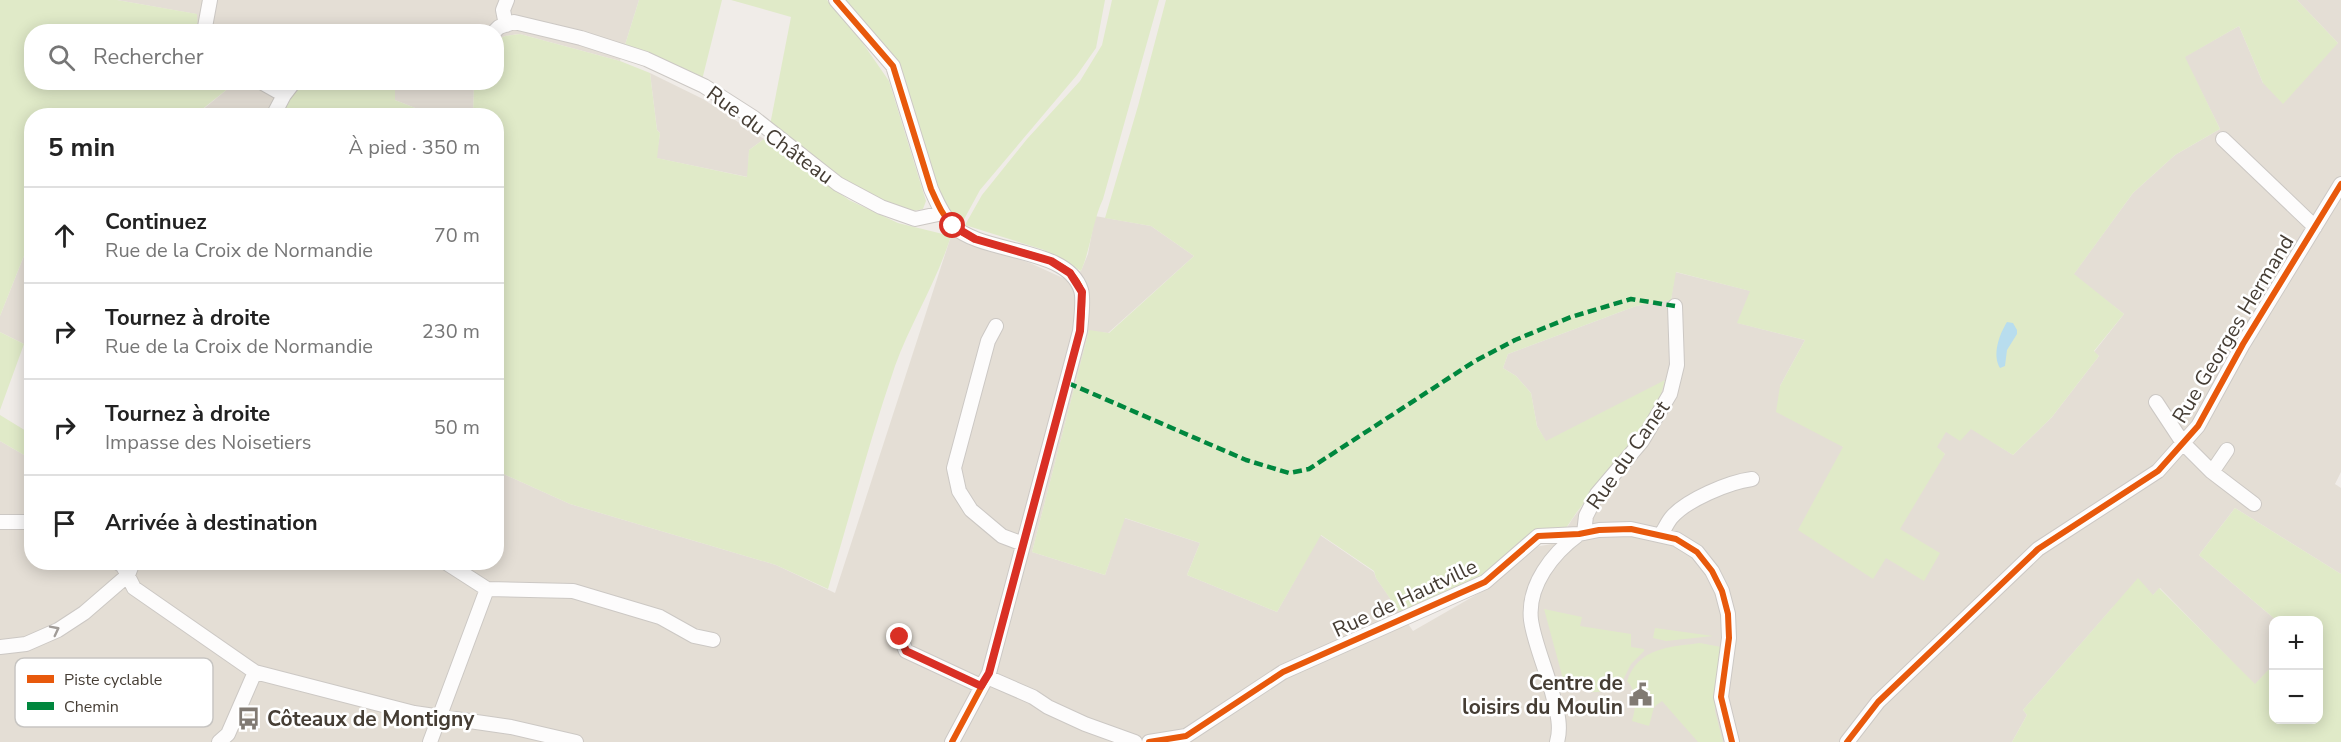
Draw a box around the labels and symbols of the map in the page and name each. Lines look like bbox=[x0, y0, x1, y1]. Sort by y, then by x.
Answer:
street label: Rue du Château bbox=[701, 79, 839, 191]
route start bbox=[939, 212, 965, 238]
street label: Rue Georges Hermand bbox=[2166, 230, 2300, 428]
street label: Rue du Canet bbox=[1580, 394, 1676, 515]
street label: Rue de Hautville bbox=[1328, 552, 1482, 644]
route end bbox=[886, 623, 912, 649]
one-way arrow bbox=[49, 626, 60, 638]
legend bbox=[15, 658, 213, 727]
text: Piste cyclable bbox=[64, 669, 162, 691]
place label: Centre de loisirs du Moulin bbox=[1462, 669, 1623, 721]
public building icon: Centre de loisirs du Moulin bbox=[1628, 682, 1654, 708]
text: Chemin bbox=[64, 696, 119, 718]
place label: Côteaux de Montigny bbox=[267, 705, 475, 733]
bus stop icon: Côteaux de Montigny bbox=[236, 706, 262, 732]

